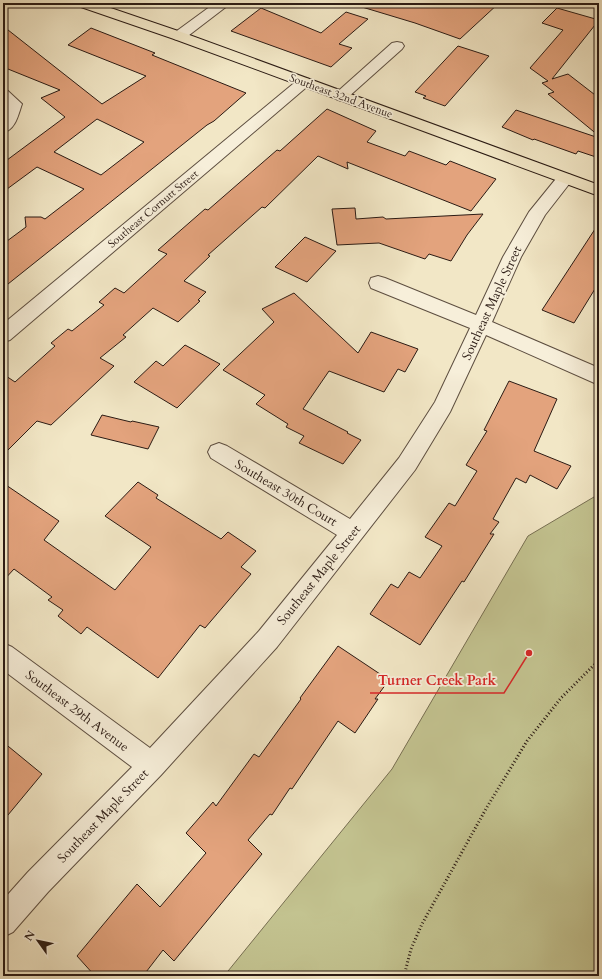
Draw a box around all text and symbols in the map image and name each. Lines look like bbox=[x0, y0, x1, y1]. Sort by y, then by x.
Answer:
street label: Southeast 32nd Avenue bbox=[287, 70, 395, 122]
street label: Southeast Cornutt Street bbox=[105, 166, 202, 251]
street label: Southeast Maple Street bbox=[458, 243, 526, 363]
street label: Southeast 30th Court bbox=[231, 455, 341, 531]
street label: Southeast Maple Street bbox=[273, 521, 365, 629]
street label: Southeast 29th Avenue bbox=[21, 666, 133, 756]
callout: Turner Creek Park bbox=[370, 667, 504, 693]
text: Turner Creek Park bbox=[378, 671, 497, 690]
street label: Southeast Maple Street bbox=[53, 765, 153, 867]
north arrow bbox=[18, 921, 58, 961]
text: N bbox=[21, 927, 39, 944]

